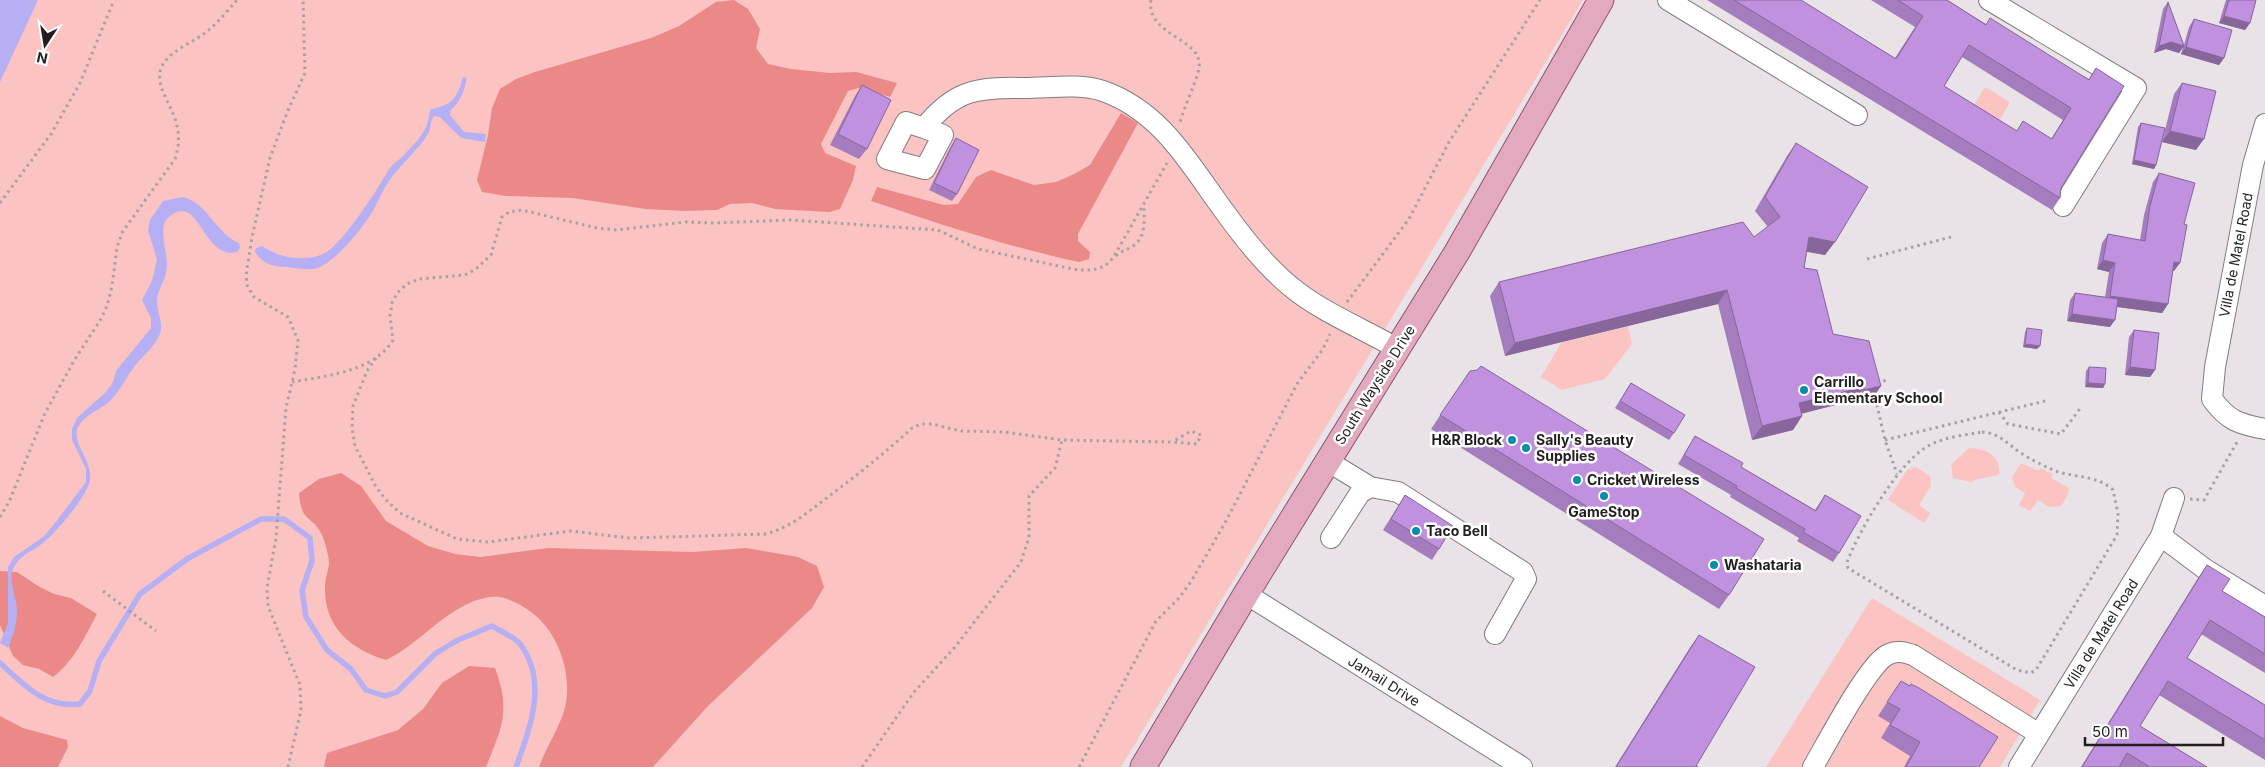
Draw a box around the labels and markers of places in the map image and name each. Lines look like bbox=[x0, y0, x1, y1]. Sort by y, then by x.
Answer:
place label: Carrillo Elementary School bbox=[1814, 373, 1943, 406]
marker: Carrillo Elementary School bbox=[1798, 384, 1810, 396]
place label: H&R Block bbox=[1432, 431, 1503, 448]
place label: Sally's Beauty Supplies bbox=[1536, 431, 1634, 464]
marker: H&R Block bbox=[1506, 434, 1518, 446]
marker: Sally's Beauty Supplies bbox=[1520, 442, 1532, 454]
place label: Cricket Wireless bbox=[1587, 471, 1700, 488]
marker: Cricket Wireless bbox=[1571, 474, 1583, 486]
marker: GameStop bbox=[1598, 490, 1610, 502]
place label: GameStop bbox=[1568, 503, 1640, 520]
place label: Taco Bell bbox=[1426, 522, 1488, 539]
marker: Taco Bell bbox=[1410, 525, 1422, 537]
place label: Washataria bbox=[1724, 556, 1802, 573]
marker: Washataria bbox=[1708, 559, 1720, 571]

